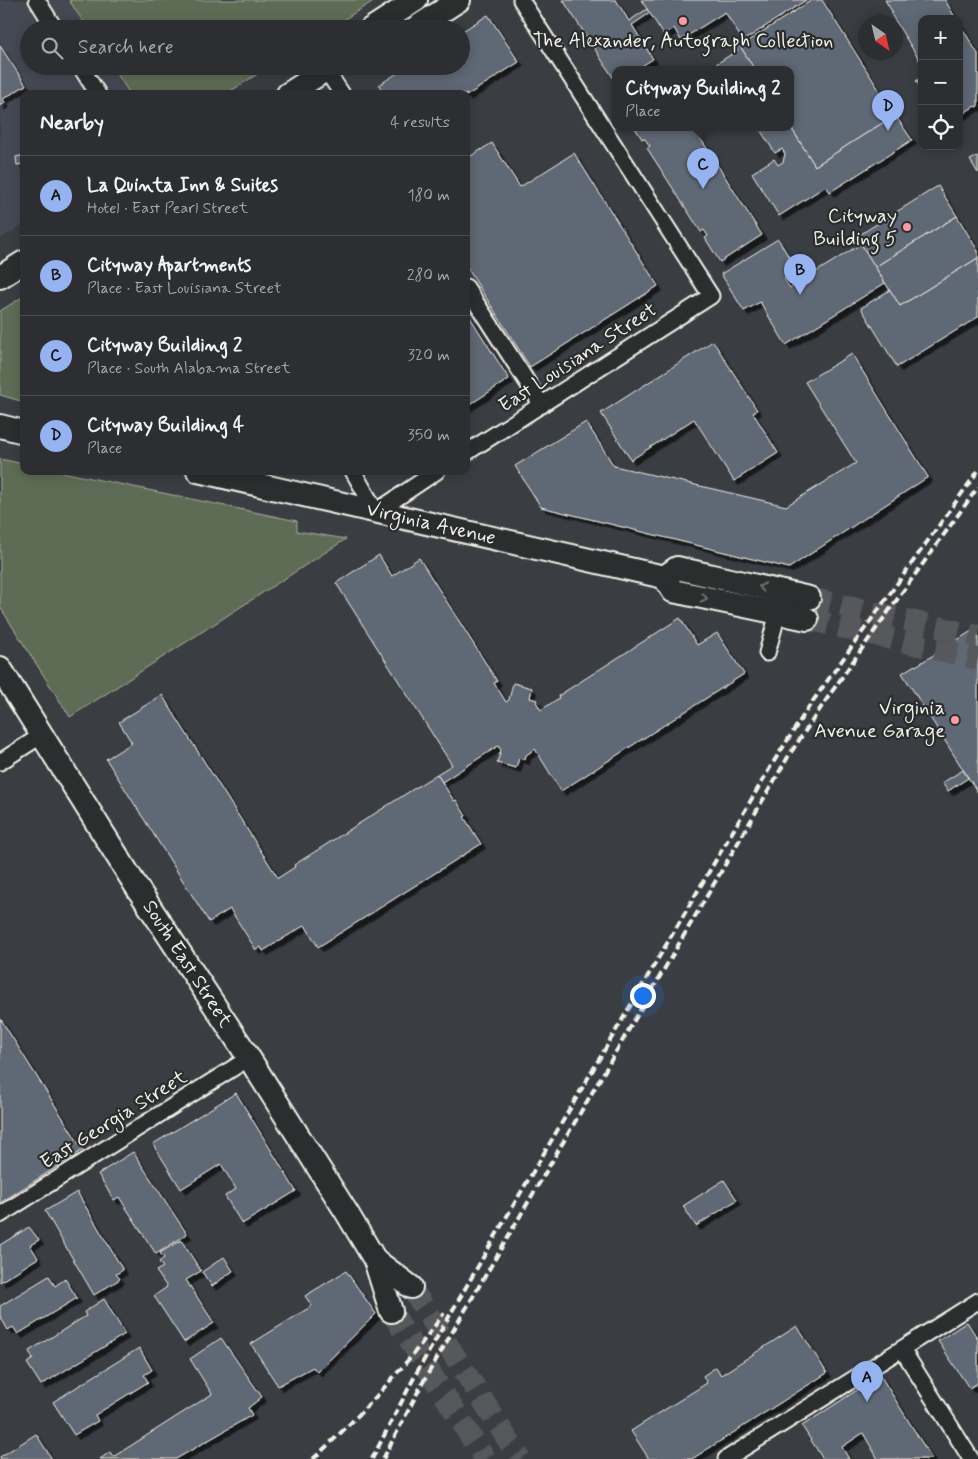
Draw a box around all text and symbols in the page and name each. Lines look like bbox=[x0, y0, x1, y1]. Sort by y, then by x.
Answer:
marker: The Alexander, Autograph Collection bbox=[677, 15, 689, 27]
north arrow bbox=[858, 15, 903, 60]
map controls bbox=[918, 15, 963, 150]
button: + bbox=[918, 15, 963, 60]
search box bbox=[20, 20, 470, 75]
place label: The Alexander, Autograph Collection bbox=[533, 28, 833, 57]
icon: search bbox=[38, 34, 66, 62]
text: Search here bbox=[78, 35, 174, 60]
button: − bbox=[918, 60, 963, 105]
popup bbox=[612, 66, 794, 131]
text: Cityway Building 2 bbox=[625, 76, 781, 101]
pin: D bbox=[872, 90, 904, 131]
text: Place bbox=[625, 101, 661, 122]
button: locate bbox=[918, 105, 963, 150]
text: Nearby bbox=[40, 109, 104, 137]
text: 4 results bbox=[390, 112, 450, 133]
pin: C bbox=[687, 148, 719, 189]
text: La Quinta Inn & Suites bbox=[87, 173, 278, 198]
text: A bbox=[51, 185, 61, 206]
text: 180 m bbox=[407, 185, 450, 206]
text: Hotel · East Pearl Street bbox=[87, 198, 248, 219]
place label: Cityway Building 5 bbox=[813, 203, 897, 255]
marker: Cityway Building 5 bbox=[901, 221, 913, 233]
text: Cityway Apartments bbox=[87, 253, 251, 278]
pin: B bbox=[784, 254, 816, 295]
text: B bbox=[51, 265, 61, 286]
text: 280 m bbox=[407, 265, 450, 286]
text: Place · East Louisiana Street bbox=[87, 278, 281, 299]
street label: East Louisiana Street bbox=[494, 297, 662, 419]
text: Cityway Building 2 bbox=[87, 333, 242, 358]
text: C bbox=[50, 345, 62, 366]
text: 320 m bbox=[408, 345, 450, 366]
text: Place · South Alabama Street bbox=[87, 358, 291, 379]
text: Cityway Building 4 bbox=[87, 413, 244, 438]
text: D bbox=[50, 425, 62, 446]
text: 350 m bbox=[408, 425, 450, 446]
text: Place bbox=[87, 438, 122, 459]
street label: Virginia Avenue bbox=[364, 496, 498, 553]
one-way arrow bbox=[757, 582, 766, 593]
one-way arrow bbox=[700, 592, 708, 602]
place label: Virginia Avenue Garage bbox=[814, 695, 945, 746]
marker: Virginia Avenue Garage bbox=[949, 714, 961, 726]
street label: South East Street bbox=[136, 895, 238, 1033]
your location bbox=[630, 983, 656, 1009]
street label: East Georgia Street bbox=[35, 1064, 193, 1177]
pin: A bbox=[851, 1361, 883, 1402]

